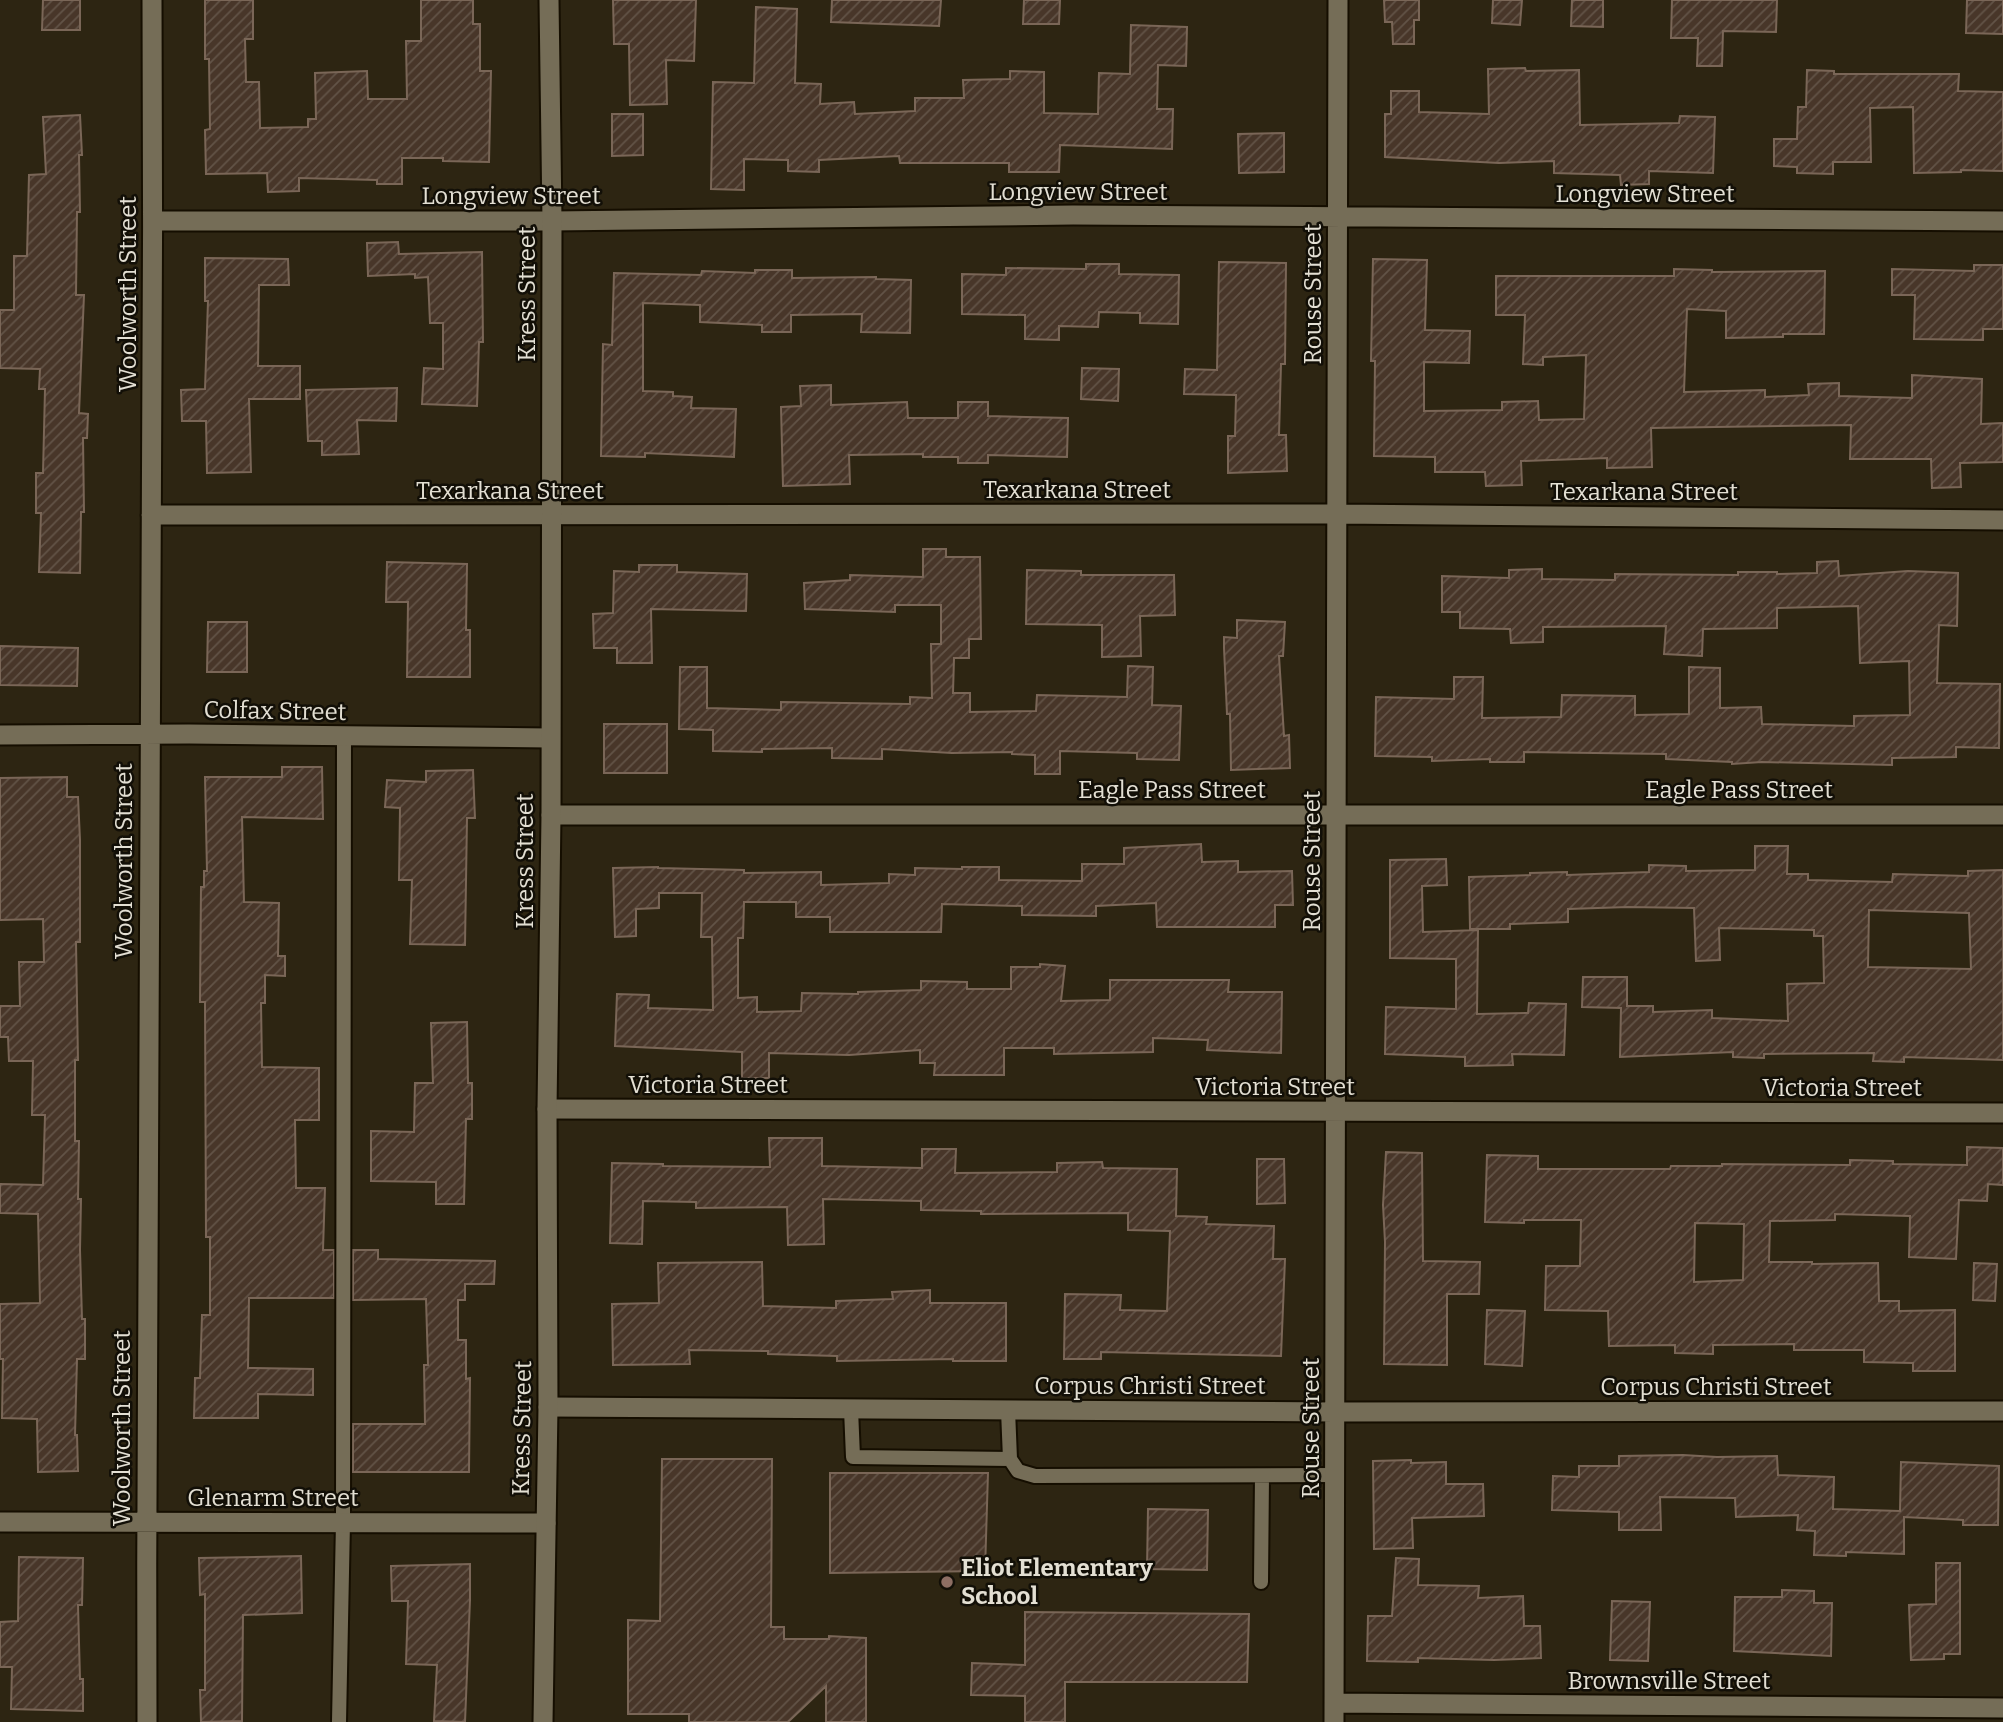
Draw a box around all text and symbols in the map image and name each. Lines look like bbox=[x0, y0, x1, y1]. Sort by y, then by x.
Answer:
street label: Longview Street bbox=[988, 178, 1168, 206]
street label: Longview Street bbox=[1555, 180, 1735, 208]
street label: Longview Street bbox=[421, 182, 601, 210]
street label: Woolworth Street bbox=[114, 196, 142, 392]
street label: Rouse Street bbox=[1299, 223, 1327, 365]
street label: Kress Street bbox=[513, 226, 541, 362]
street label: Texarkana Street bbox=[983, 476, 1171, 504]
street label: Texarkana Street bbox=[416, 477, 604, 505]
street label: Texarkana Street bbox=[1550, 478, 1738, 506]
street label: Colfax Street bbox=[203, 696, 347, 726]
street label: Woolworth Street bbox=[110, 763, 138, 959]
street label: Eagle Pass Street bbox=[1078, 776, 1266, 804]
street label: Eagle Pass Street bbox=[1645, 776, 1833, 804]
street label: Rouse Street bbox=[1298, 790, 1326, 932]
street label: Kress Street bbox=[511, 793, 539, 929]
street label: Victoria Street bbox=[628, 1071, 788, 1099]
street label: Victoria Street bbox=[1195, 1073, 1355, 1101]
street label: Victoria Street bbox=[1762, 1074, 1922, 1102]
street label: Woolworth Street bbox=[108, 1330, 136, 1526]
street label: Rouse Street bbox=[1297, 1357, 1325, 1499]
street label: Kress Street bbox=[507, 1360, 537, 1496]
street label: Corpus Christi Street bbox=[1034, 1372, 1266, 1400]
street label: Corpus Christi Street bbox=[1600, 1373, 1832, 1401]
street label: Glenarm Street bbox=[187, 1484, 359, 1512]
place label: Eliot Elementary School bbox=[961, 1554, 1153, 1610]
marker: Eliot Elementary School bbox=[939, 1574, 955, 1590]
street label: Brownsville Street bbox=[1568, 1667, 1771, 1695]

